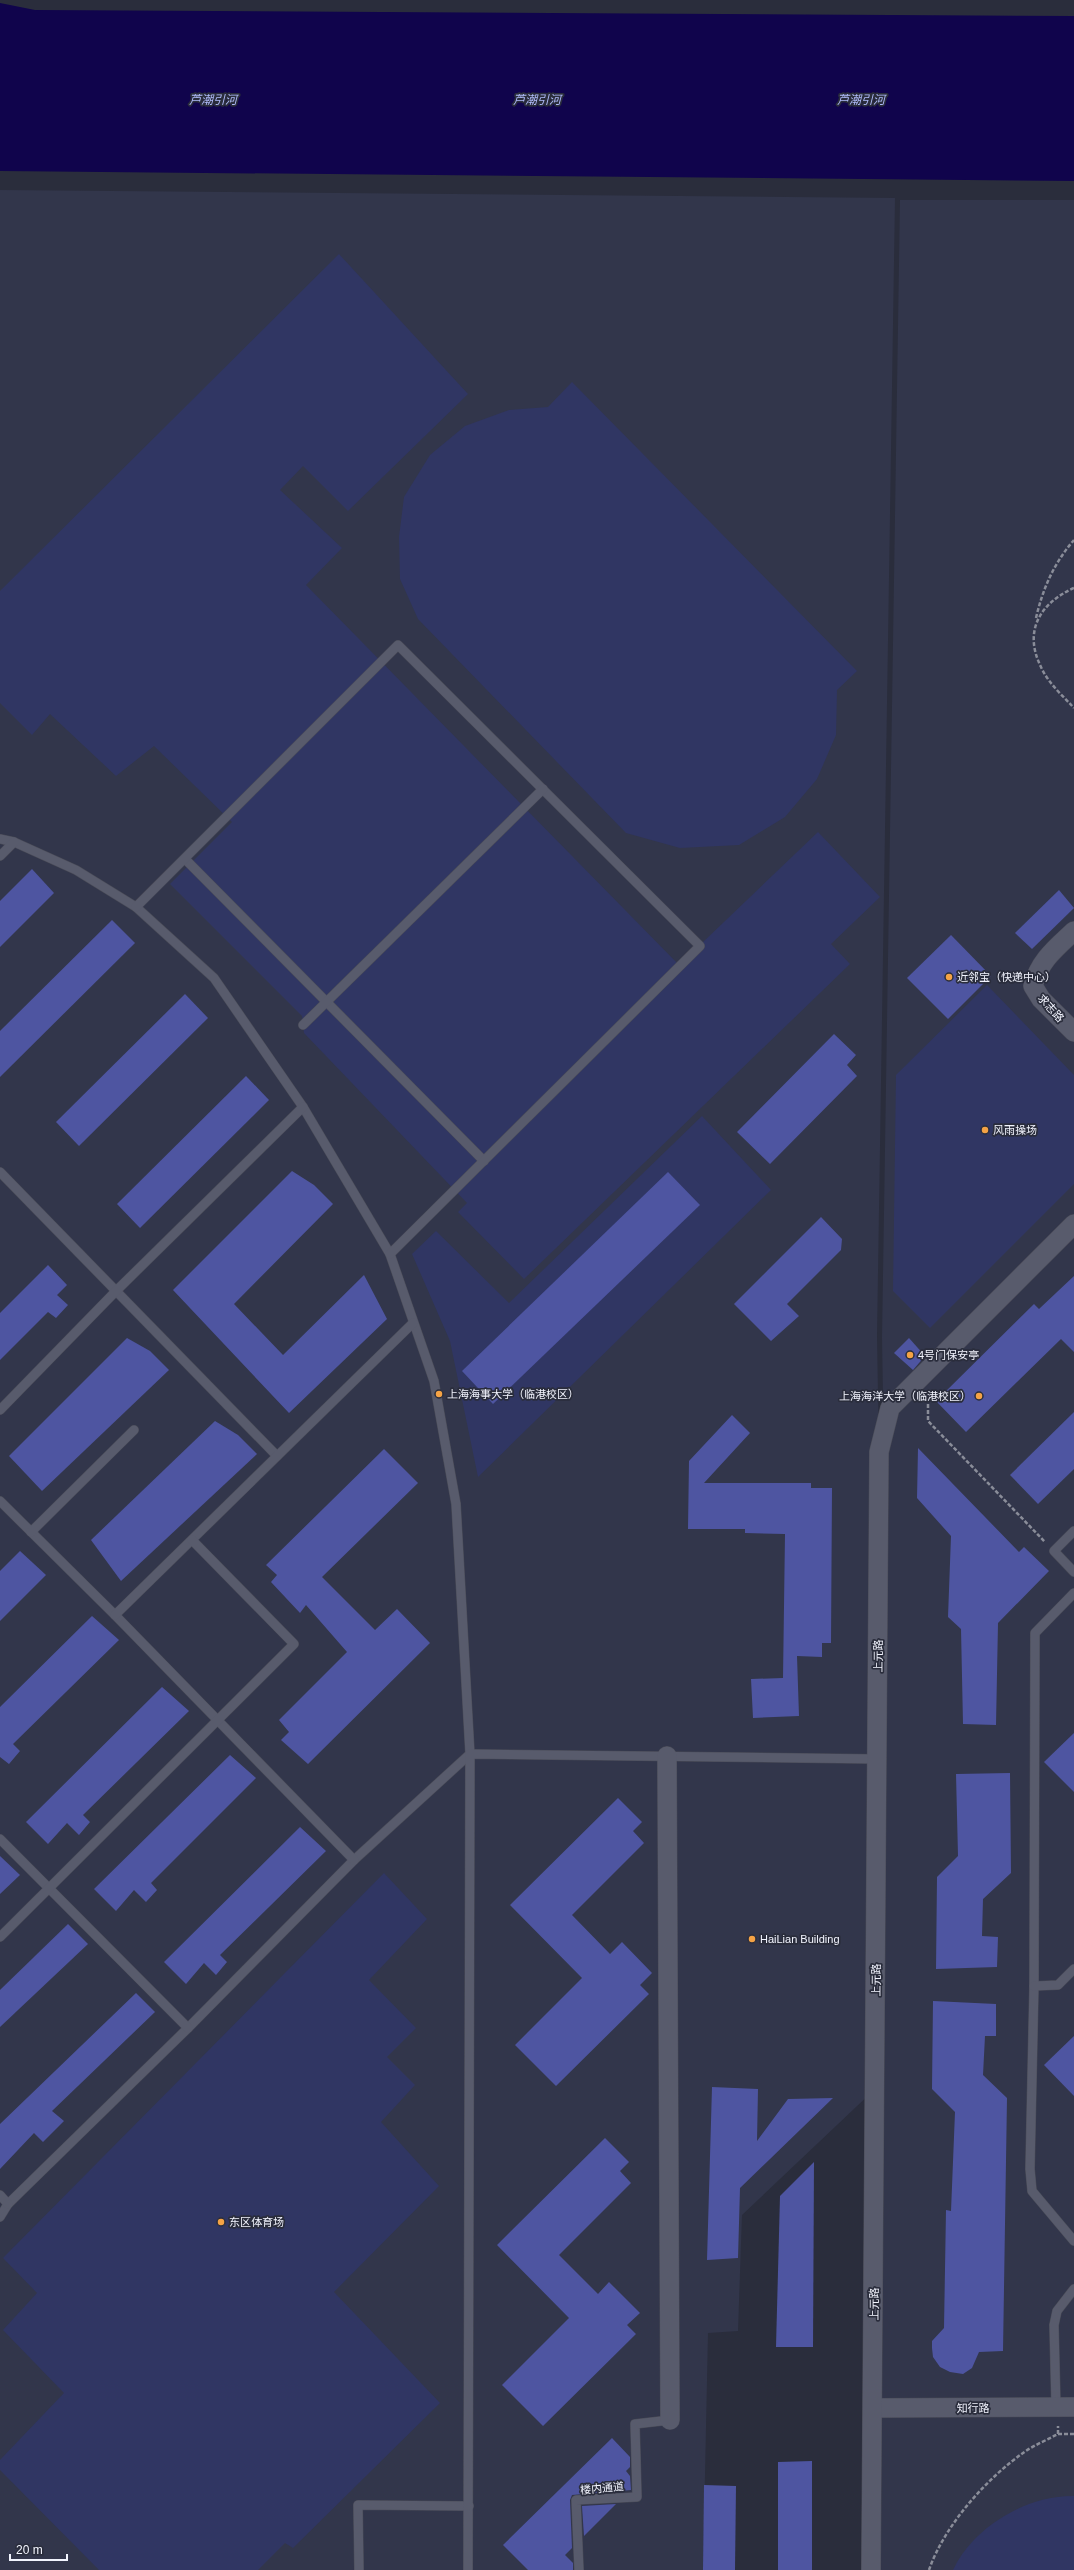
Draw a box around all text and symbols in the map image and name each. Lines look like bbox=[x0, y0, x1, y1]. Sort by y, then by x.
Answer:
water label: 芦潮引河 bbox=[189, 93, 239, 107]
water label: 芦潮引河 bbox=[513, 93, 563, 107]
water label: 芦潮引河 bbox=[837, 93, 887, 107]
place label: 近邻宝（快递中心） bbox=[957, 971, 1056, 983]
marker: 近邻宝（快递中心） bbox=[944, 972, 954, 982]
street label: 求志路 bbox=[1036, 992, 1066, 1024]
place label: 风雨操场 bbox=[993, 1124, 1037, 1136]
marker: 风雨操场 bbox=[980, 1125, 990, 1135]
place label: 4号门保安亭 bbox=[918, 1349, 979, 1361]
marker: 4号门保安亭 bbox=[905, 1350, 915, 1360]
place label: 上海海事大学（临港校区） bbox=[447, 1388, 579, 1400]
marker: 上海海事大学（临港校区） bbox=[434, 1389, 444, 1399]
place label: 上海海洋大学（临港校区） bbox=[839, 1390, 971, 1402]
marker: 上海海洋大学（临港校区） bbox=[974, 1391, 984, 1401]
street label: 上元路 bbox=[872, 1640, 884, 1673]
place label: HaiLian Building bbox=[760, 1933, 840, 1945]
marker: HaiLian Building bbox=[747, 1934, 757, 1944]
street label: 上元路 bbox=[870, 1964, 882, 1997]
place label: 东区体育场 bbox=[229, 2216, 284, 2228]
marker: 东区体育场 bbox=[216, 2217, 226, 2227]
street label: 上元路 bbox=[868, 2288, 880, 2321]
street label: 知行路 bbox=[957, 2402, 990, 2414]
street label: 楼内通道 bbox=[580, 2480, 624, 2496]
scale bar bbox=[10, 2536, 67, 2562]
text: 20 m bbox=[16, 2543, 43, 2557]

